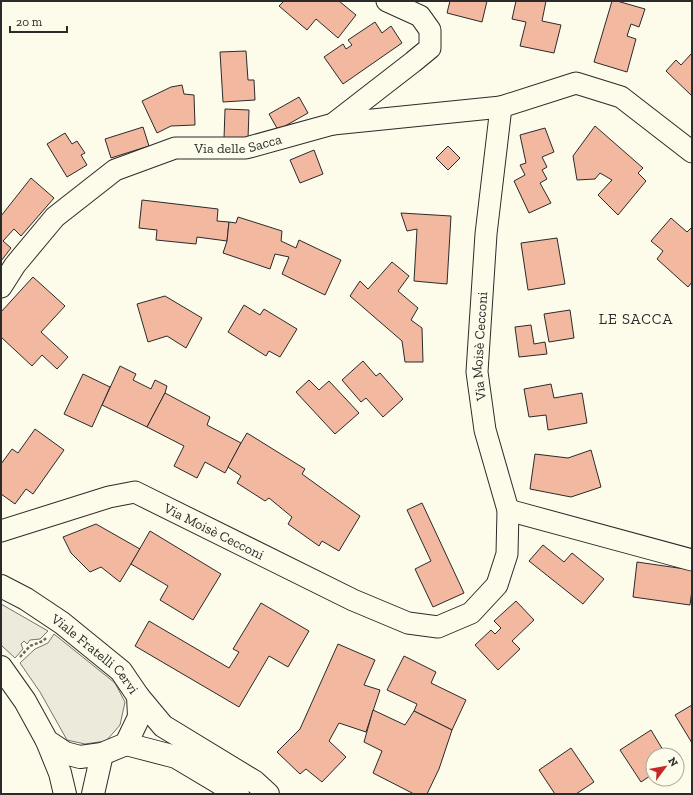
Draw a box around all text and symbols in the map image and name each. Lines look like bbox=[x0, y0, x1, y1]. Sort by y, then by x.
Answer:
scale bar bbox=[10, 8, 67, 34]
text: 20 m bbox=[16, 15, 43, 29]
street label: Via delle Sacca bbox=[193, 131, 284, 157]
street label: Via Moisè Cecconi bbox=[468, 291, 491, 403]
district label: LE SACCA bbox=[599, 310, 673, 328]
street label: Via Moisè Cecconi bbox=[160, 499, 267, 564]
street label: Viale Fratelli Cervi bbox=[47, 610, 142, 697]
north arrow bbox=[645, 747, 685, 787]
text: N bbox=[665, 755, 681, 769]

